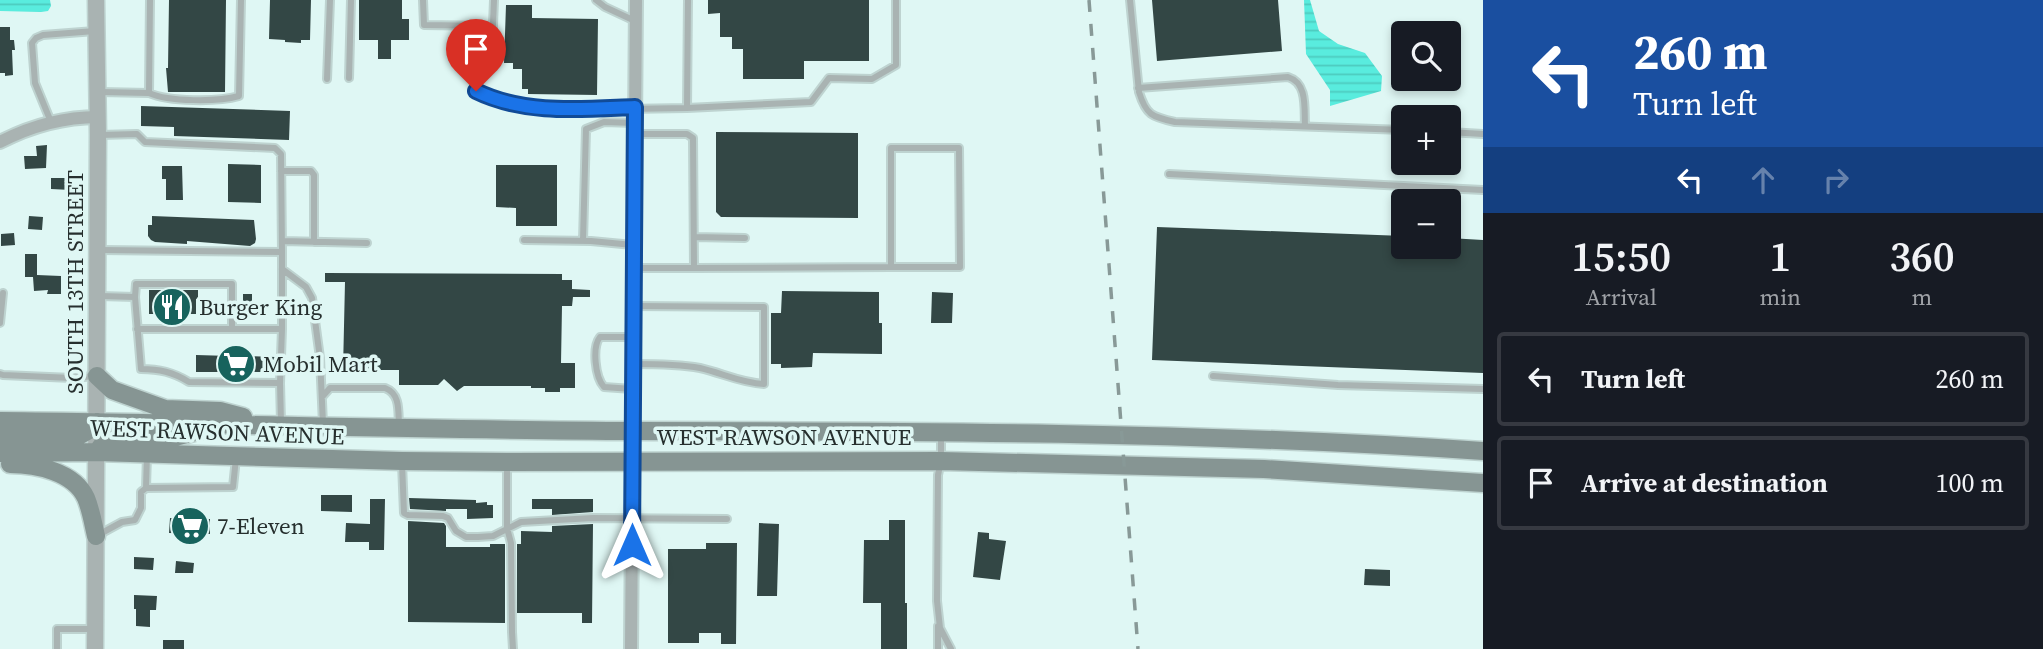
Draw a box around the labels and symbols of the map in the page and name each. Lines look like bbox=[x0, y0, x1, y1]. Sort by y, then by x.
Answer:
pin bbox=[446, 19, 506, 91]
street label: SOUTH 13TH STREET bbox=[59, 170, 91, 394]
restaurant icon: Burger King bbox=[151, 286, 193, 328]
place label: Burger King bbox=[199, 291, 323, 323]
supermarket icon: Mobil Mart bbox=[215, 343, 257, 385]
place label: Mobil Mart bbox=[263, 348, 378, 380]
street label: WEST RAWSON AVENUE bbox=[89, 412, 345, 452]
street label: WEST RAWSON AVENUE bbox=[657, 421, 912, 453]
supermarket icon: 7-Eleven bbox=[169, 505, 211, 547]
position arrow bbox=[595, 508, 669, 582]
place label: 7-Eleven bbox=[217, 510, 305, 542]

